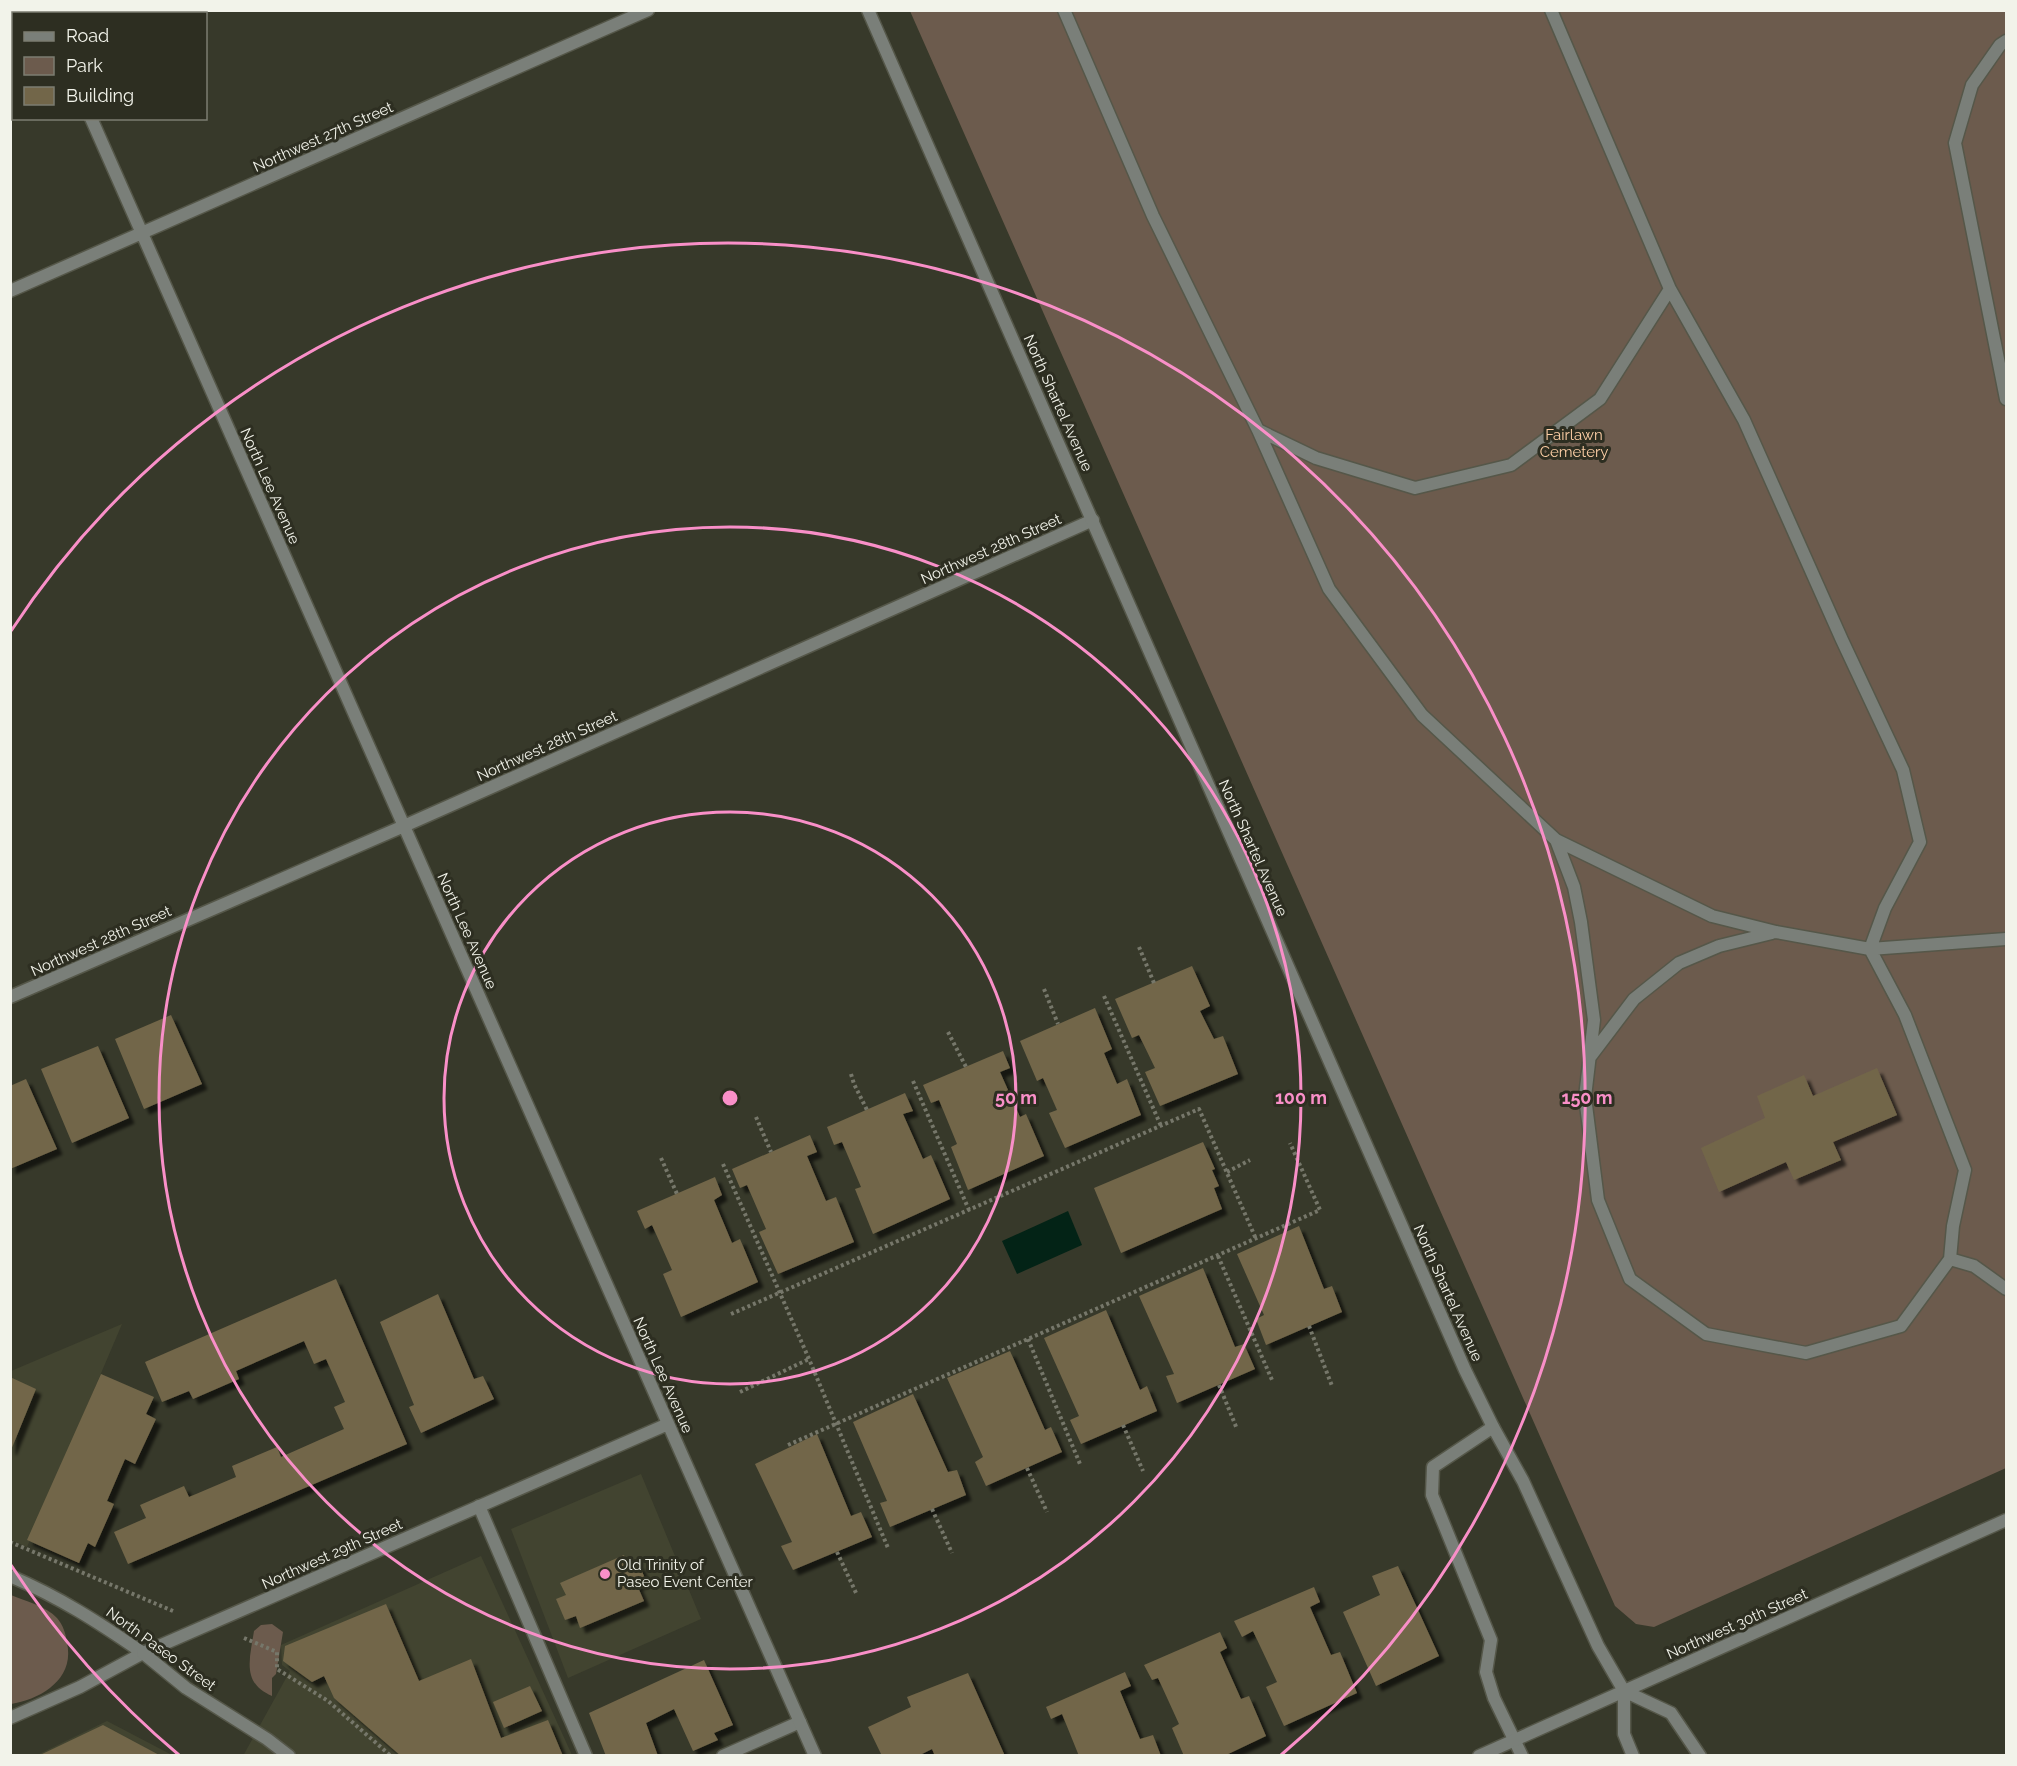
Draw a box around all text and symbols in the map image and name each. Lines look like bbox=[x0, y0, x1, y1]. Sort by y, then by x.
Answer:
legend bbox=[12, 12, 207, 120]
text: Road bbox=[66, 25, 109, 46]
text: Park bbox=[66, 55, 103, 76]
text: Building bbox=[66, 85, 134, 106]
street label: Northwest 27th Street bbox=[250, 98, 396, 176]
street label: North Shartel Avenue bbox=[1020, 332, 1096, 474]
street label: North Lee Avenue bbox=[236, 425, 304, 547]
park label: Fairlawn Cemetery bbox=[1540, 426, 1608, 461]
street label: Northwest 28th Street bbox=[918, 510, 1064, 588]
street label: Northwest 28th Street bbox=[474, 707, 620, 785]
street label: North Shartel Avenue bbox=[1215, 777, 1291, 919]
street label: North Lee Avenue bbox=[433, 870, 501, 992]
street label: Northwest 28th Street bbox=[28, 902, 174, 980]
text: 50 m bbox=[995, 1087, 1037, 1108]
text: 100 m bbox=[1275, 1087, 1327, 1108]
text: 150 m bbox=[1562, 1087, 1613, 1108]
centre of rings bbox=[720, 1088, 740, 1108]
street label: North Shartel Avenue bbox=[1410, 1222, 1486, 1364]
street label: North Lee Avenue bbox=[629, 1314, 697, 1436]
street label: Northwest 29th Street bbox=[259, 1515, 405, 1593]
place label: Old Trinity of Paseo Event Center bbox=[617, 1556, 754, 1591]
marker: Old Trinity of Paseo Event Center bbox=[598, 1567, 612, 1581]
street label: Northwest 30th Street bbox=[1664, 1585, 1810, 1663]
street label: North Paseo Street bbox=[103, 1603, 219, 1695]

